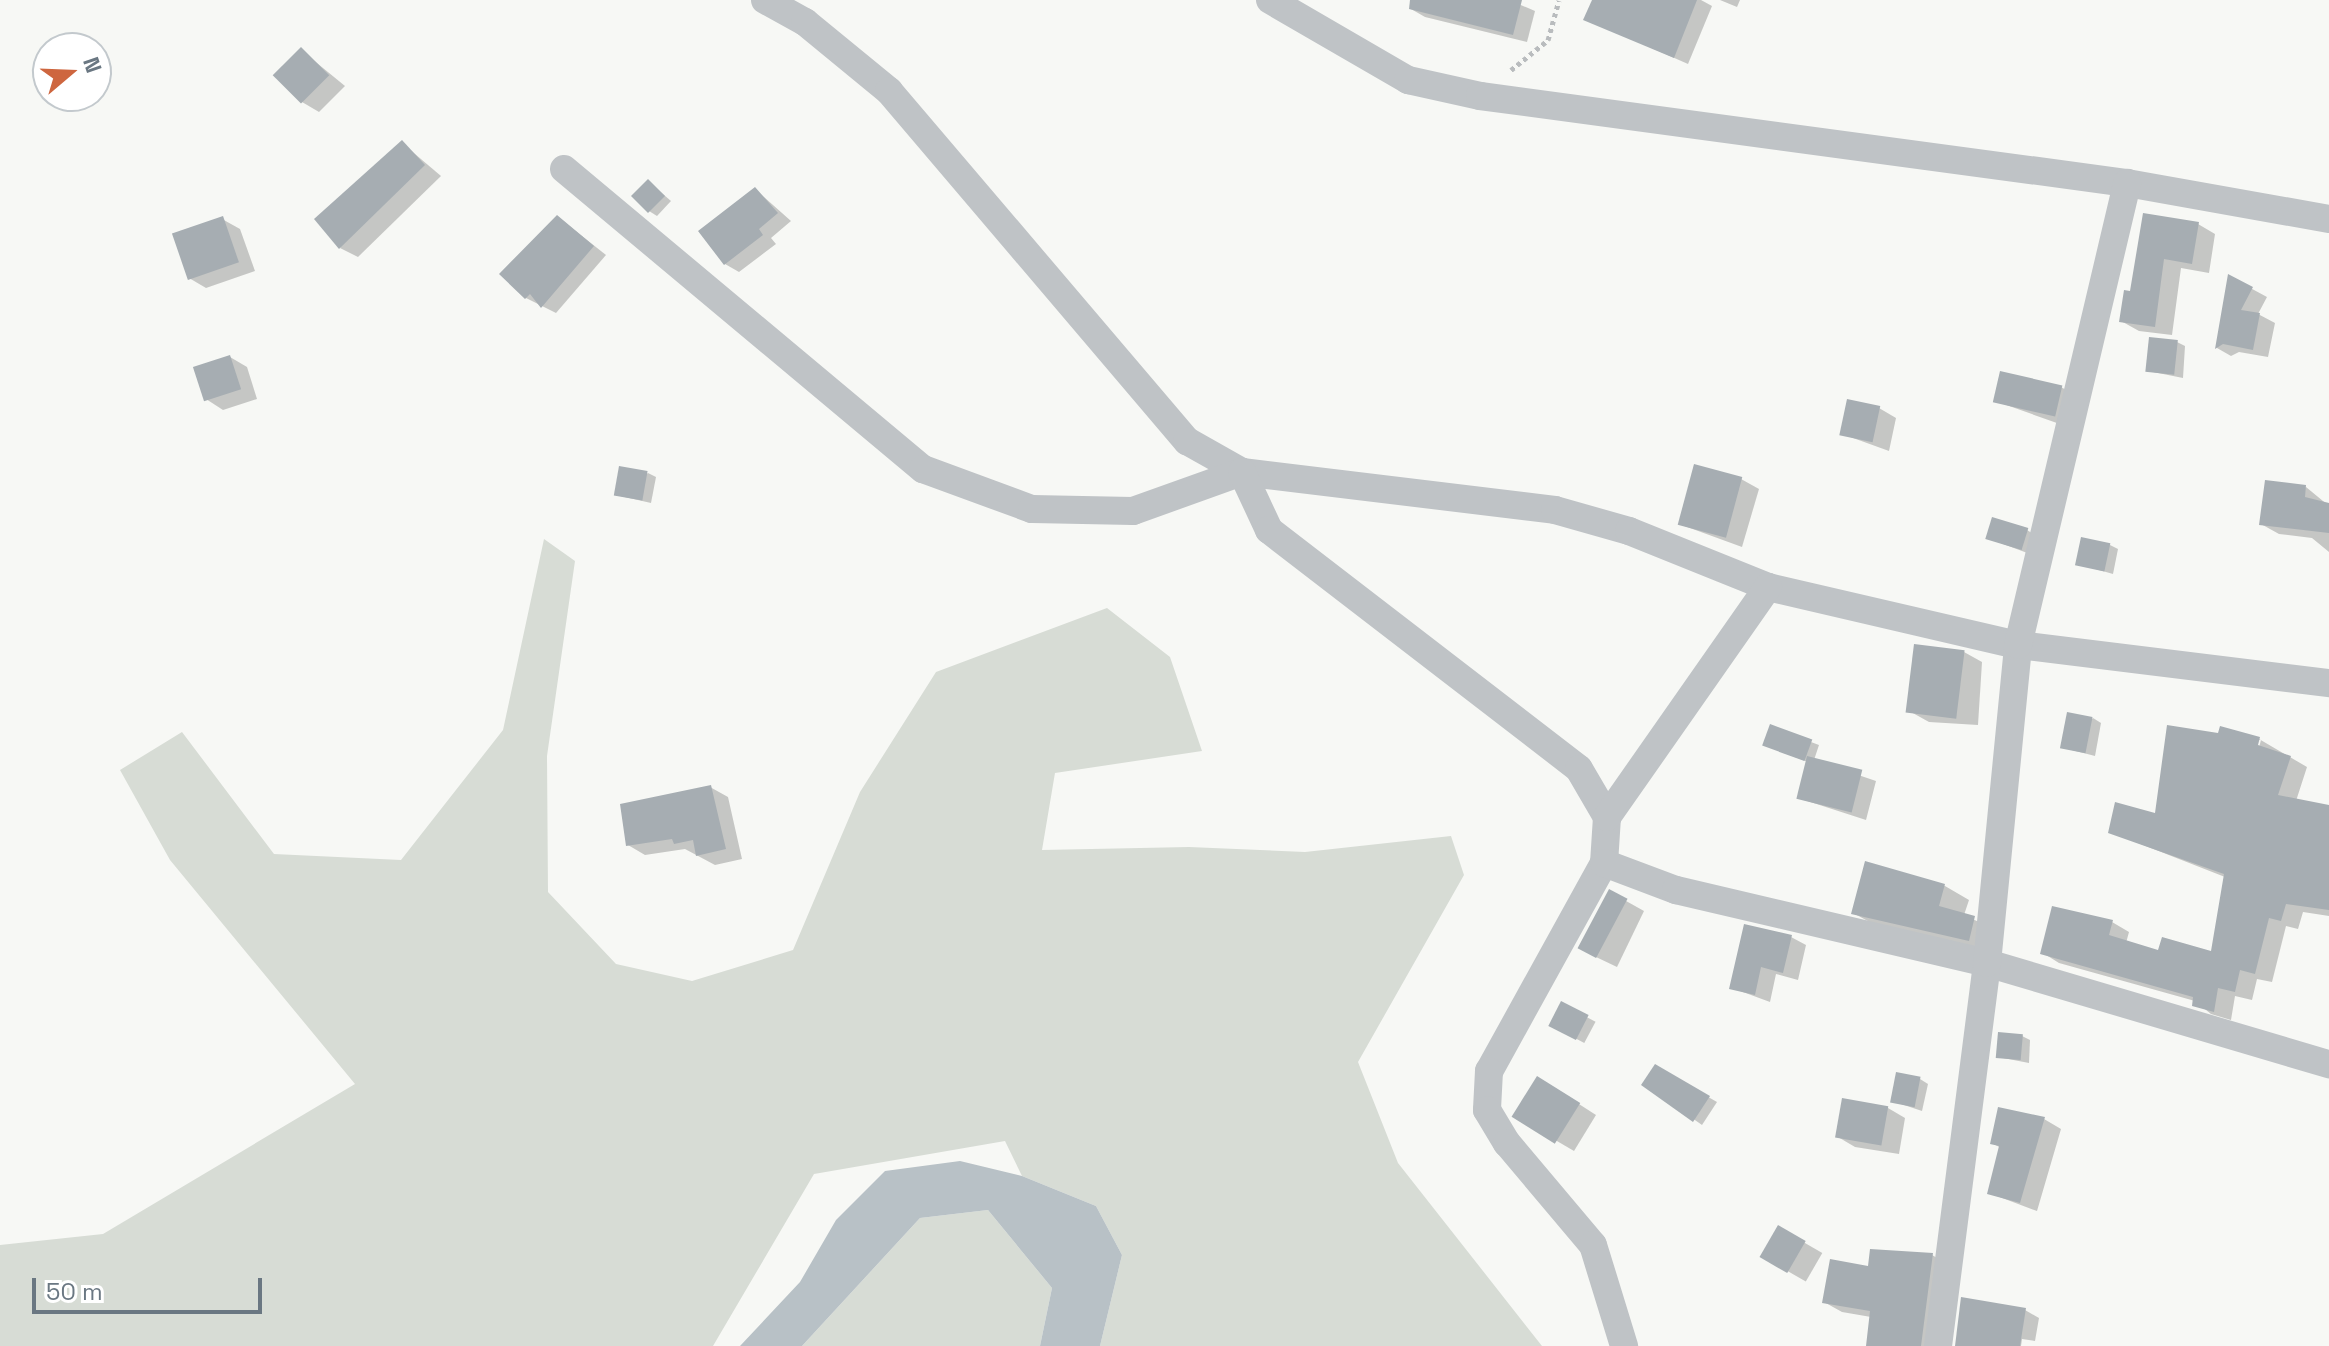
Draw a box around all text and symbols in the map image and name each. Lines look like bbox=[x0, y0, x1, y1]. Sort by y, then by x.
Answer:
north arrow bbox=[32, 32, 112, 112]
text: N bbox=[77, 53, 108, 76]
scale bar bbox=[36, 1262, 266, 1312]
text: 50 m bbox=[46, 1276, 103, 1307]

